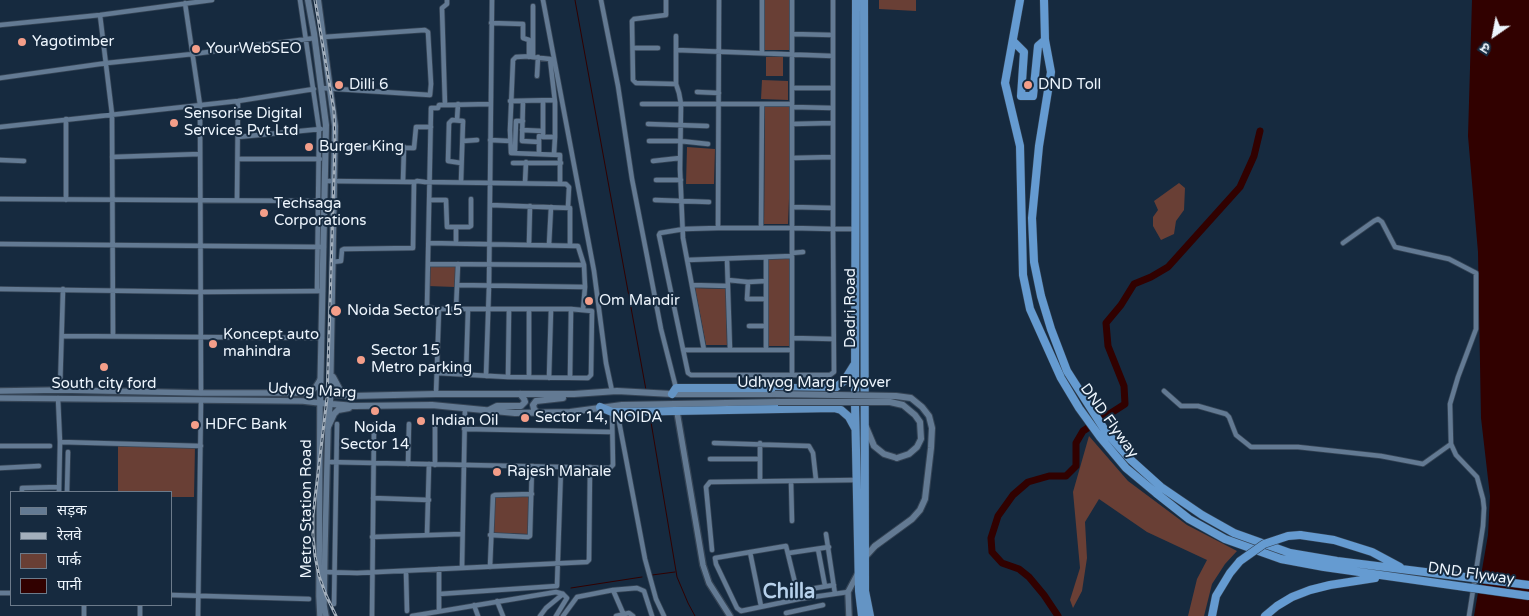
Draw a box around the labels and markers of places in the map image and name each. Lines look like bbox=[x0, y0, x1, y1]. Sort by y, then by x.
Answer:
place label: Yagotimber bbox=[32, 33, 114, 51]
marker: Yagotimber bbox=[16, 36, 28, 48]
place label: YourWebSEO bbox=[206, 40, 302, 58]
marker: YourWebSEO bbox=[190, 43, 202, 55]
place label: Dilli 6 bbox=[349, 76, 388, 94]
place label: DND Toll bbox=[1038, 76, 1101, 94]
marker: Dilli 6 bbox=[333, 79, 345, 91]
marker: DND Toll bbox=[1022, 79, 1034, 91]
place label: Sensorise Digital Services Pvt Ltd bbox=[184, 105, 302, 140]
marker: Sensorise Digital Services Pvt Ltd bbox=[168, 117, 180, 129]
place label: Burger King bbox=[319, 138, 404, 156]
marker: Burger King bbox=[303, 141, 315, 153]
place label: Techsaga Corporations bbox=[274, 195, 367, 230]
marker: Techsaga Corporations bbox=[258, 207, 270, 219]
place label: Om Mandir bbox=[599, 292, 680, 310]
marker: Om Mandir bbox=[583, 295, 595, 307]
place label: Noida Sector 15 bbox=[347, 302, 462, 320]
marker: Noida Sector 15 bbox=[329, 304, 343, 318]
place label: Koncept auto mahindra bbox=[223, 326, 319, 361]
marker: Koncept auto mahindra bbox=[207, 338, 219, 350]
place label: Sector 15 Metro parking bbox=[371, 342, 472, 377]
marker: Sector 15 Metro parking bbox=[355, 354, 367, 366]
marker: South city ford bbox=[98, 361, 110, 373]
place label: South city ford bbox=[52, 375, 156, 393]
marker: Noida Sector 14 bbox=[369, 405, 381, 417]
place label: Sector 14, NOIDA bbox=[535, 409, 662, 427]
place label: Indian Oil bbox=[431, 412, 498, 430]
marker: Sector 14, NOIDA bbox=[519, 412, 531, 424]
marker: Indian Oil bbox=[415, 415, 427, 427]
place label: HDFC Bank bbox=[205, 416, 287, 434]
marker: HDFC Bank bbox=[189, 419, 201, 431]
place label: Noida Sector 14 bbox=[341, 419, 409, 454]
place label: Rajesh Mahale bbox=[507, 463, 611, 481]
marker: Rajesh Mahale bbox=[491, 466, 503, 478]

